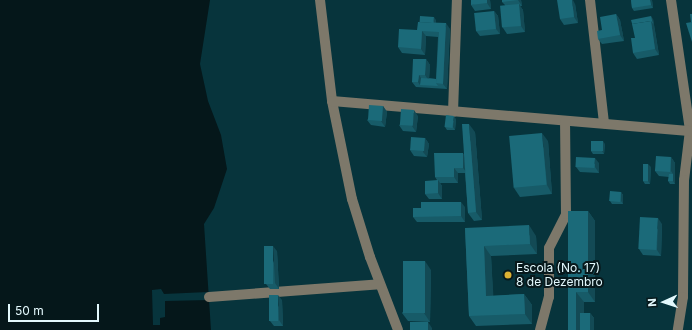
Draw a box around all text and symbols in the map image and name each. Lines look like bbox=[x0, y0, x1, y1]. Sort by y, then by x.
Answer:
place label: Escola (No. 17) 8 de Dezembro bbox=[516, 261, 603, 289]
marker: Escola (No. 17) 8 de Dezembro bbox=[503, 270, 513, 280]
north arrow bbox=[644, 282, 684, 322]
scale bar bbox=[10, 296, 101, 322]
text: N bbox=[645, 298, 659, 307]
text: 50 m bbox=[15, 303, 44, 318]

